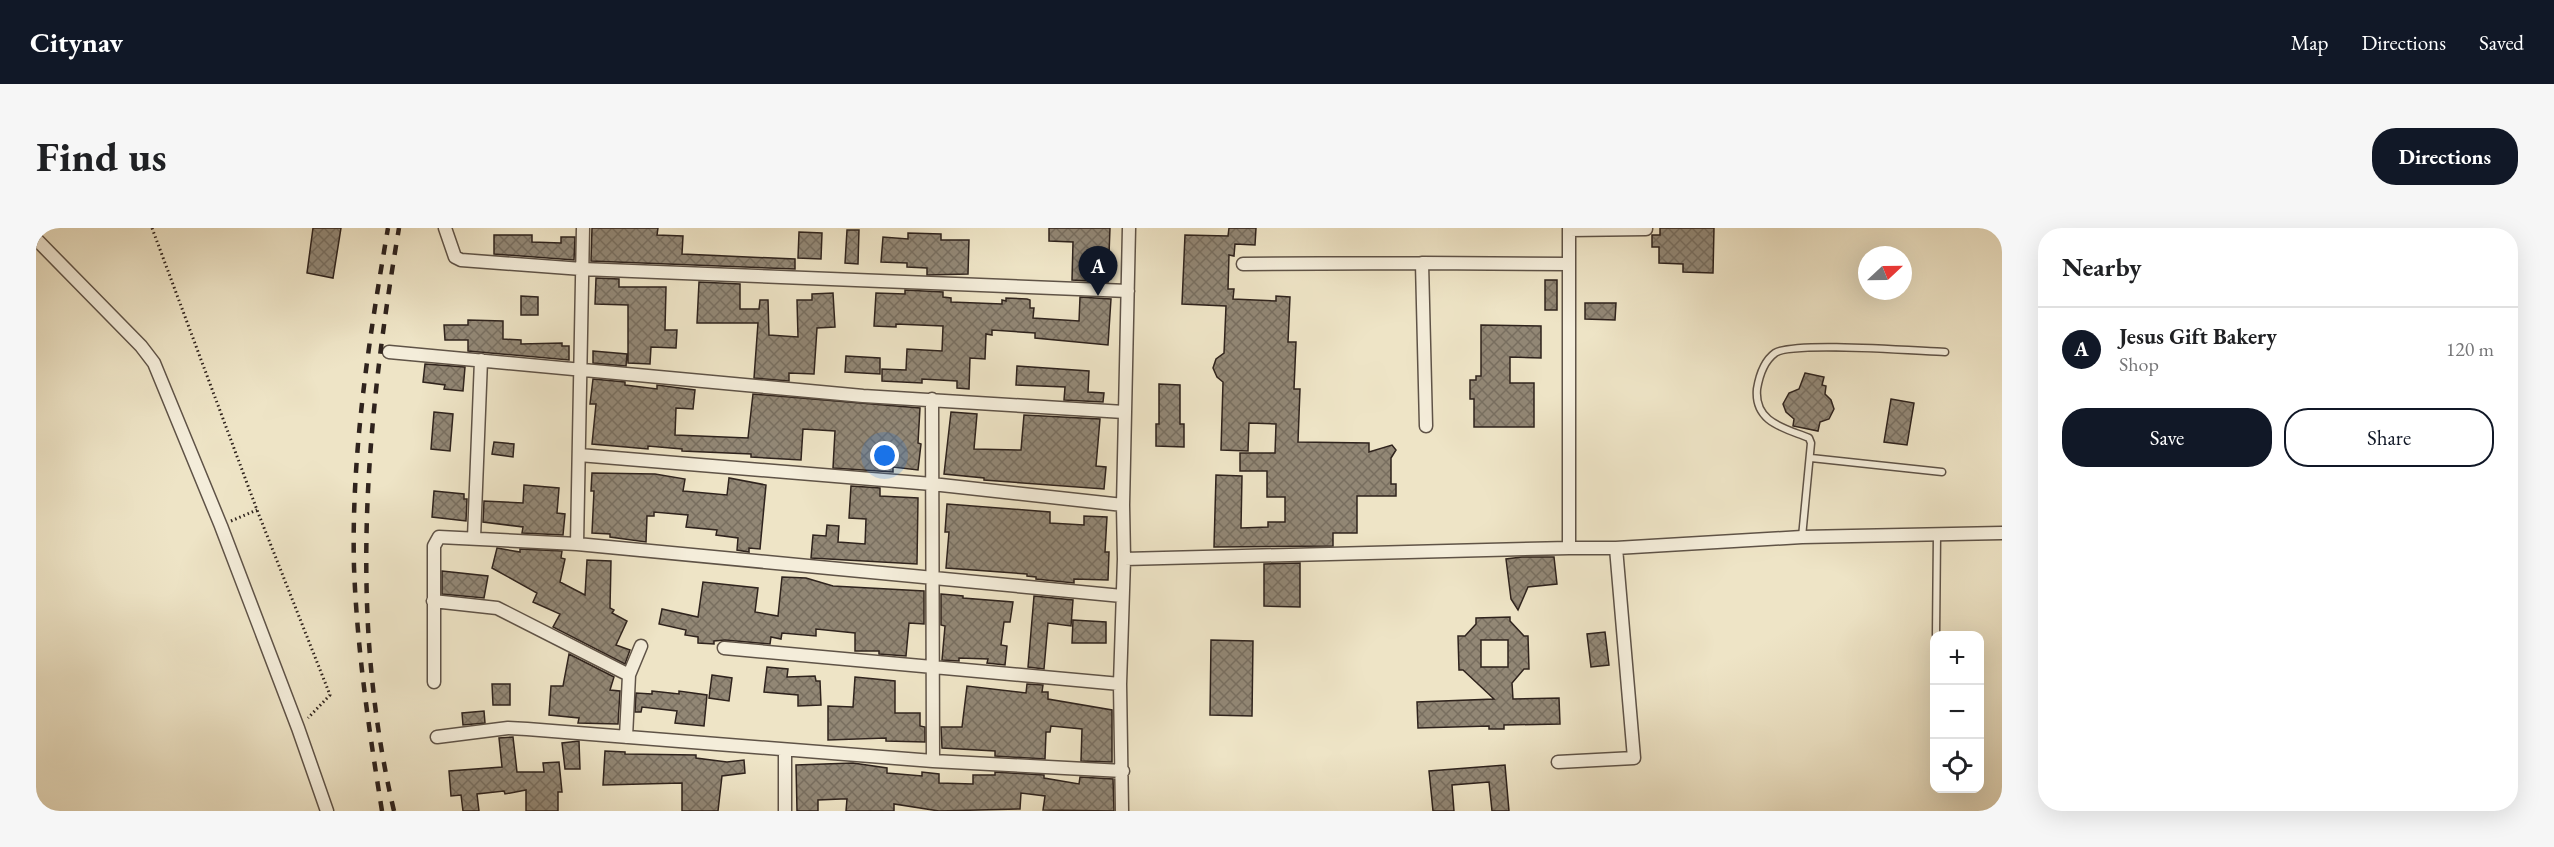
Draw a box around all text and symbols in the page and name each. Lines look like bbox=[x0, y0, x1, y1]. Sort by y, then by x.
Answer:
text: Citynav bbox=[30, 24, 123, 60]
text: Map bbox=[2291, 29, 2328, 56]
text: Directions bbox=[2361, 29, 2446, 56]
text: Saved bbox=[2479, 29, 2524, 56]
button: Directions bbox=[2372, 128, 2518, 185]
text: Find us bbox=[36, 129, 167, 184]
north arrow bbox=[1858, 246, 1912, 300]
pin: A bbox=[1078, 247, 1118, 296]
text: Nearby bbox=[2062, 250, 2142, 284]
text: Jesus Gift Bakery bbox=[2119, 322, 2277, 351]
text: A bbox=[2074, 336, 2089, 362]
text: 120 m bbox=[2446, 336, 2494, 362]
text: Shop bbox=[2119, 351, 2159, 377]
button: Save bbox=[2062, 408, 2272, 467]
button: Share bbox=[2284, 408, 2494, 467]
your location bbox=[870, 441, 899, 470]
map controls bbox=[1930, 631, 1984, 793]
button: + bbox=[1930, 631, 1984, 685]
button: − bbox=[1930, 685, 1984, 739]
button: locate bbox=[1930, 739, 1984, 793]

